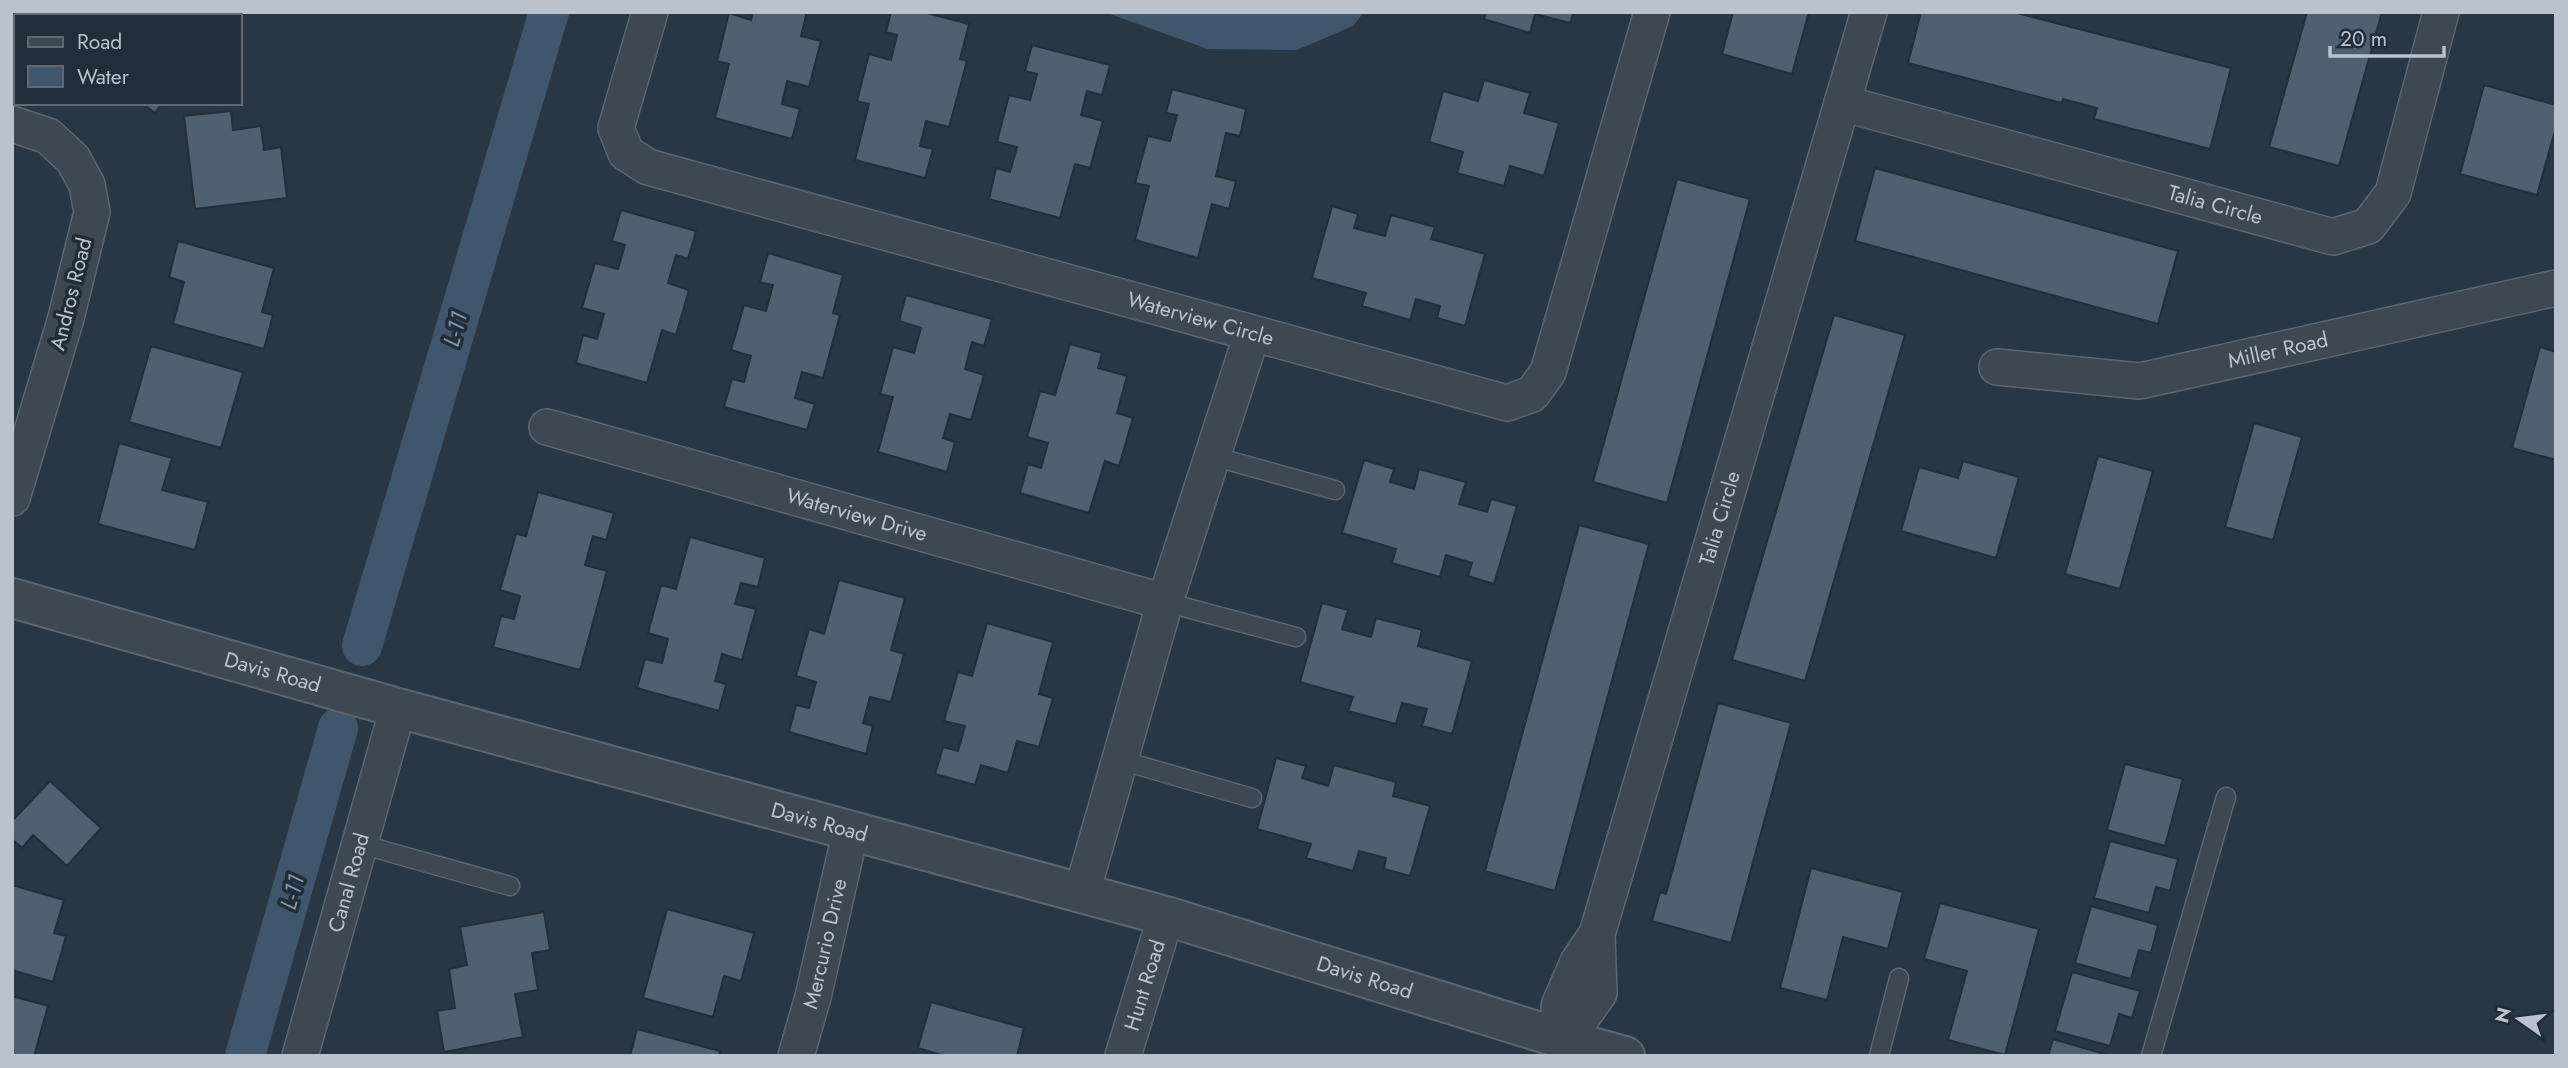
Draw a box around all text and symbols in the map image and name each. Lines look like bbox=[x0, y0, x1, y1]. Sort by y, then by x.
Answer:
legend bbox=[14, 14, 242, 105]
scale bar bbox=[2330, 14, 2444, 58]
text: 20 m bbox=[2340, 24, 2387, 54]
text: Road bbox=[77, 27, 122, 57]
text: Water bbox=[77, 62, 130, 92]
street label: Talia Circle bbox=[2165, 178, 2266, 232]
street label: Andros Road bbox=[43, 234, 99, 354]
street label: Waterview Circle bbox=[1124, 284, 1277, 353]
water label: L-11 bbox=[434, 308, 476, 350]
street label: Miller Road bbox=[2225, 324, 2331, 376]
street label: Talia Circle bbox=[1692, 467, 1748, 569]
street label: Waterview Drive bbox=[783, 481, 931, 549]
street label: Davis Road bbox=[221, 644, 324, 700]
street label: Davis Road bbox=[768, 795, 871, 850]
street label: Canal Road bbox=[321, 830, 377, 936]
water label: L-11 bbox=[271, 871, 313, 913]
street label: Mercurio Drive bbox=[795, 875, 855, 1013]
street label: Hunt Road bbox=[1117, 936, 1173, 1034]
street label: Davis Road bbox=[1313, 949, 1416, 1007]
north arrow bbox=[2484, 984, 2554, 1054]
text: N bbox=[2488, 1004, 2518, 1026]

